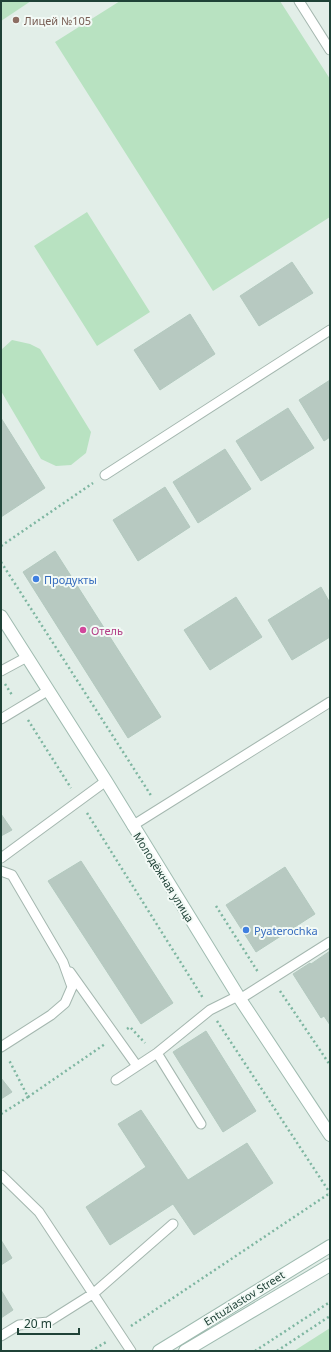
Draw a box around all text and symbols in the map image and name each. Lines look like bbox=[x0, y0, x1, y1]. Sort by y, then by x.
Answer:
place label: Лицей №105 bbox=[24, 13, 91, 28]
marker: Лицей №105 bbox=[11, 15, 21, 25]
place label: Продукты bbox=[44, 572, 97, 587]
marker: Продукты bbox=[31, 574, 41, 584]
place label: Отель bbox=[91, 623, 123, 638]
marker: Отель bbox=[78, 625, 88, 635]
street label: Молодёжная улица bbox=[130, 829, 198, 925]
place label: Pyaterochka bbox=[254, 923, 318, 938]
marker: Pyaterochka bbox=[241, 925, 251, 935]
street label: Entuziastov Street bbox=[201, 1267, 287, 1329]
scale bar bbox=[18, 1310, 79, 1336]
text: 20 m bbox=[24, 1315, 52, 1332]

